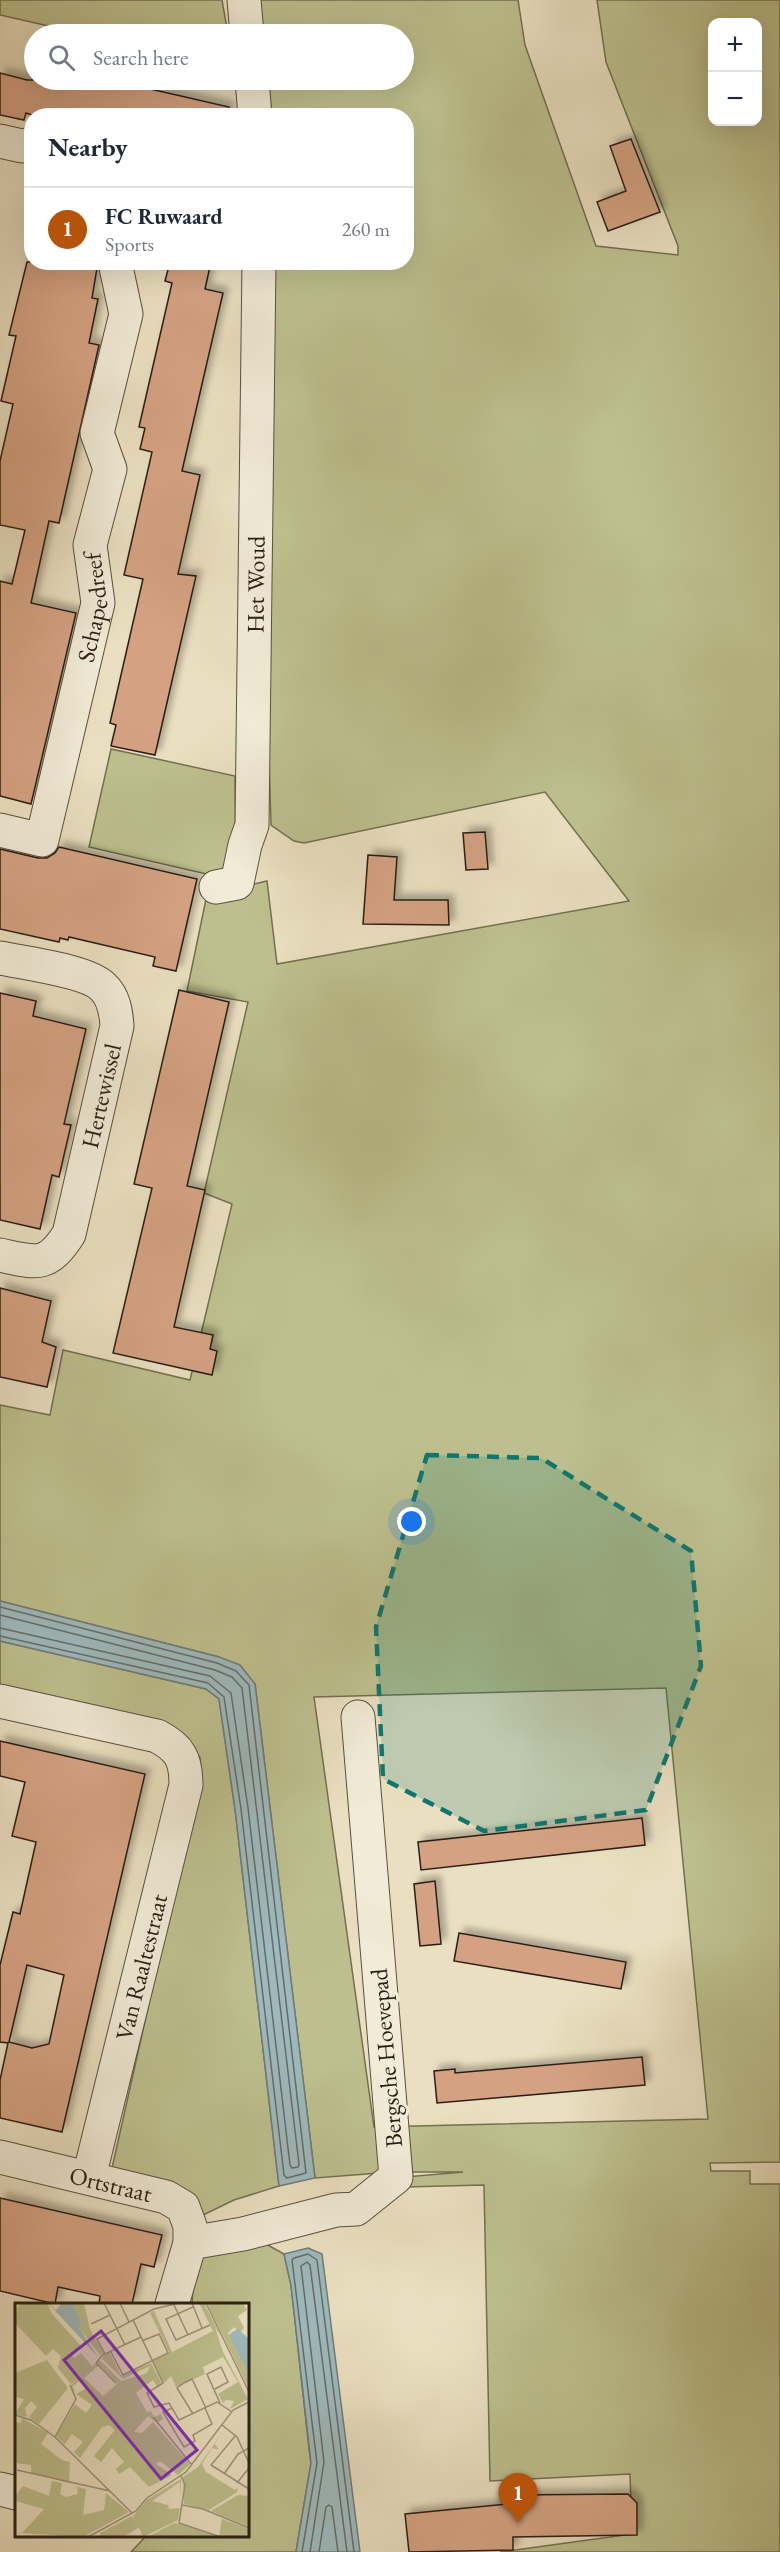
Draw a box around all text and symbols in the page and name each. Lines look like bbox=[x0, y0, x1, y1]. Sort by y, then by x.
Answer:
map controls bbox=[708, 18, 762, 126]
button: + bbox=[708, 18, 762, 72]
search box bbox=[24, 24, 414, 90]
icon: search bbox=[45, 41, 78, 74]
text: Search here bbox=[93, 43, 188, 72]
button: − bbox=[708, 72, 762, 126]
text: Nearby bbox=[48, 130, 128, 164]
text: FC Ruwaard bbox=[105, 202, 223, 231]
text: 1 bbox=[62, 216, 73, 242]
text: 260 m bbox=[342, 216, 390, 242]
text: Sports bbox=[105, 231, 154, 257]
street label: Het Woud bbox=[239, 535, 271, 633]
street label: Schapedreef bbox=[69, 547, 114, 665]
street label: Hertewissel bbox=[74, 1040, 128, 1151]
your location bbox=[397, 1507, 426, 1536]
street label: Van Raaltestraat bbox=[108, 1890, 174, 2043]
street label: Bergsche Hoevepad bbox=[363, 1966, 409, 2149]
street label: Ortstraat bbox=[66, 2159, 156, 2209]
inset map bbox=[15, 2303, 249, 2537]
pin: 1 bbox=[498, 2474, 538, 2523]

